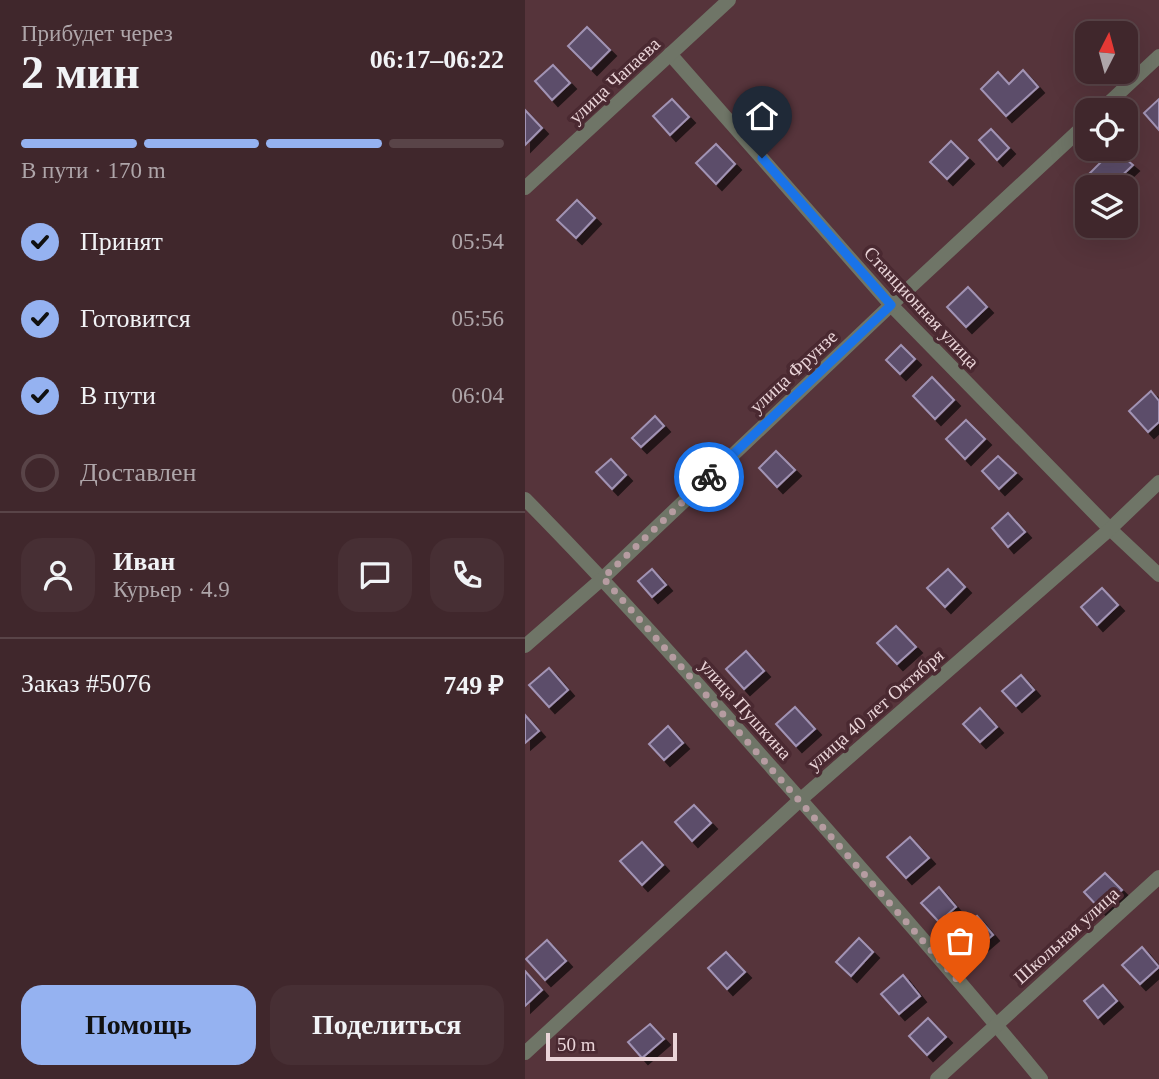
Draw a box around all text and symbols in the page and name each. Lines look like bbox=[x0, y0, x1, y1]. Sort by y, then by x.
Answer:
text: Прибудет через bbox=[21, 21, 173, 46]
north arrow bbox=[1075, 21, 1137, 84]
map controls bbox=[1075, 21, 1138, 238]
street label: улица Чапаева bbox=[565, 33, 664, 128]
text: 06:17–06:22 bbox=[370, 45, 504, 74]
text: 2 мин bbox=[21, 47, 140, 98]
pin bbox=[732, 86, 792, 158]
icon: home bbox=[743, 97, 781, 135]
button: locate bbox=[1075, 98, 1138, 161]
text: В пути · 170 m bbox=[21, 158, 166, 183]
button: layers bbox=[1075, 175, 1138, 238]
icon: check bbox=[21, 223, 59, 261]
text: Принят bbox=[80, 227, 163, 256]
text: 05:54 bbox=[452, 229, 504, 254]
street label: Станционная улица bbox=[860, 242, 984, 373]
icon: check bbox=[21, 300, 59, 338]
text: Готовится bbox=[80, 304, 191, 333]
text: 05:56 bbox=[452, 306, 504, 331]
street label: улица Фрунзе bbox=[745, 326, 841, 417]
icon: check bbox=[21, 377, 59, 415]
text: В пути bbox=[80, 381, 156, 410]
text: 06:04 bbox=[452, 383, 504, 408]
courier bbox=[674, 442, 744, 512]
text: Доставлен bbox=[80, 458, 197, 487]
icon: bike bbox=[690, 458, 728, 496]
button: person bbox=[21, 538, 95, 612]
button: chat bbox=[338, 538, 412, 612]
button: phone bbox=[430, 538, 504, 612]
text: Иван bbox=[113, 547, 175, 576]
text: Курьер · 4.9 bbox=[113, 577, 230, 602]
street label: улица 40 лет Октября bbox=[803, 644, 948, 774]
street label: улица Пушкина bbox=[695, 655, 796, 764]
text: Заказ #5076 bbox=[21, 669, 151, 698]
text: 749 ₽ bbox=[443, 671, 504, 700]
street label: Школьная улица bbox=[1010, 882, 1124, 988]
pin bbox=[930, 911, 990, 983]
icon: bag bbox=[941, 922, 979, 960]
button: Помощь bbox=[21, 985, 256, 1065]
button: Поделиться bbox=[270, 985, 504, 1065]
scale bar bbox=[546, 1030, 677, 1062]
text: 50 m bbox=[557, 1034, 596, 1055]

